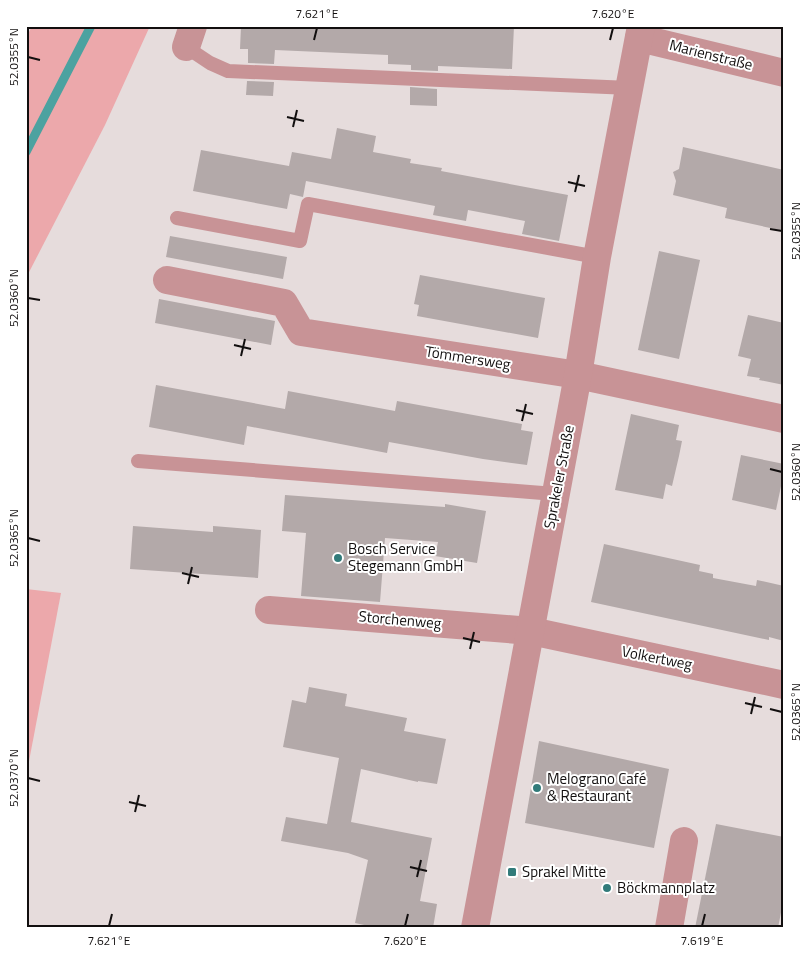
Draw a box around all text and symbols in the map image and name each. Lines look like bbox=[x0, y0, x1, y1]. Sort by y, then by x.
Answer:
text: 7.621°E bbox=[296, 4, 339, 23]
text: 7.620°E bbox=[592, 4, 635, 23]
text: 52.0355°N bbox=[4, 28, 23, 86]
street label: Marienstraße bbox=[667, 33, 755, 76]
text: 52.0355°N bbox=[786, 202, 805, 260]
text: 52.0360°N bbox=[4, 269, 23, 327]
street label: Tömmersweg bbox=[424, 339, 513, 376]
street label: Sprakeler Straße bbox=[537, 423, 580, 531]
text: 52.0360°N bbox=[786, 443, 805, 501]
text: 52.0365°N bbox=[4, 509, 23, 567]
place label: Bosch Service Stegemann GmbH bbox=[348, 537, 463, 577]
marker: Bosch Service Stegemann GmbH bbox=[332, 552, 344, 564]
street label: Storchenweg bbox=[358, 604, 443, 635]
street label: Volkertweg bbox=[620, 639, 695, 676]
text: 52.0365°N bbox=[786, 683, 805, 741]
text: 52.0370°N bbox=[4, 749, 23, 807]
place label: Melograno Café & Restaurant bbox=[547, 767, 646, 807]
marker: Melograno Café & Restaurant bbox=[531, 782, 543, 794]
place label: Sprakel Mitte bbox=[522, 860, 606, 883]
marker: Sprakel Mitte bbox=[506, 866, 518, 878]
place label: Böckmannplatz bbox=[617, 876, 715, 899]
marker: Böckmannplatz bbox=[601, 882, 613, 894]
text: 7.621°E bbox=[88, 931, 131, 950]
text: 7.620°E bbox=[384, 931, 427, 950]
text: 7.619°E bbox=[681, 931, 724, 950]

